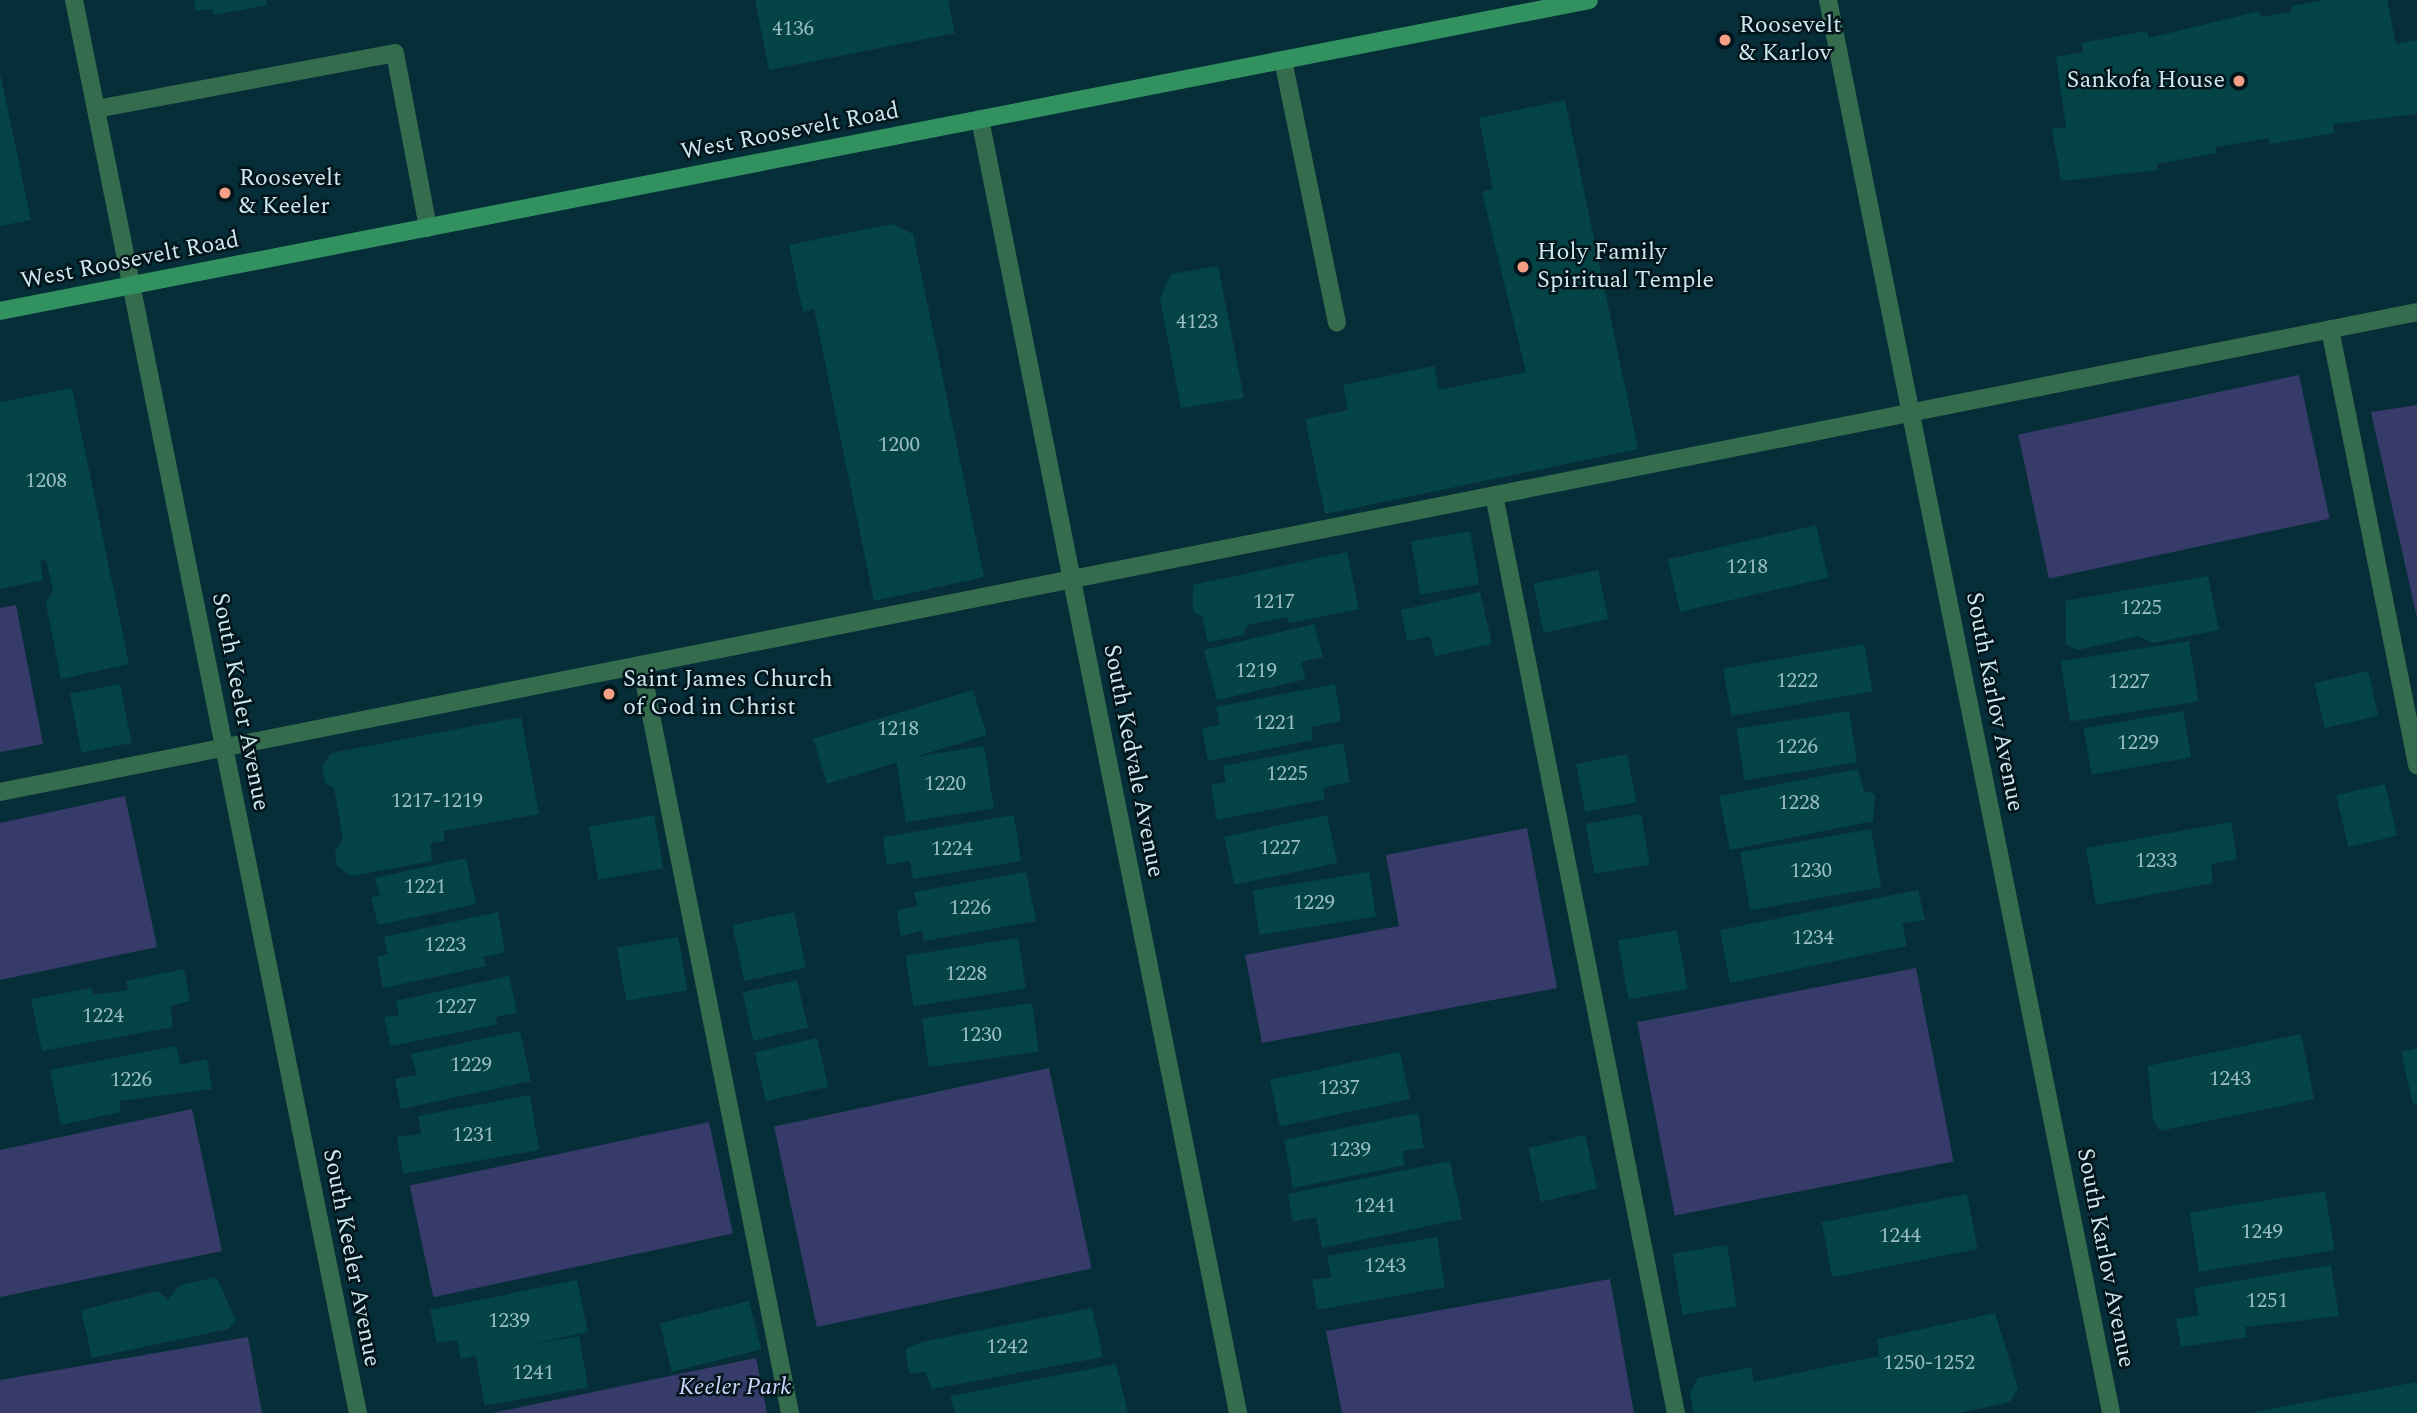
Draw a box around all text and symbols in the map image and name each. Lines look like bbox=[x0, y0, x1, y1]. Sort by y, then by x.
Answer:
place label: Roosevelt & Karlov bbox=[1739, 12, 1842, 68]
house number: 4136 bbox=[772, 16, 814, 42]
marker: Roosevelt & Karlov bbox=[1717, 32, 1733, 48]
place label: Sankofa House bbox=[2066, 67, 2225, 95]
marker: Sankofa House bbox=[2231, 73, 2247, 89]
street label: West Roosevelt Road bbox=[678, 97, 902, 167]
place label: Roosevelt & Keeler bbox=[239, 165, 342, 221]
marker: Roosevelt & Keeler bbox=[217, 185, 233, 201]
street label: West Roosevelt Road bbox=[18, 226, 242, 296]
place label: Holy Family Spiritual Temple bbox=[1537, 239, 1714, 295]
marker: Holy Family Spiritual Temple bbox=[1515, 259, 1531, 275]
house number: 4123 bbox=[1176, 309, 1218, 335]
house number: 1200 bbox=[878, 432, 920, 458]
house number: 1208 bbox=[25, 468, 67, 494]
house number: 1218 bbox=[1726, 554, 1768, 580]
house number: 1217 bbox=[1253, 589, 1295, 615]
street label: South Karlov Avenue bbox=[1959, 590, 2029, 814]
street label: South Keeler Avenue bbox=[205, 591, 275, 813]
house number: 1225 bbox=[2120, 595, 2162, 621]
street label: South Kedvale Avenue bbox=[1096, 642, 1170, 880]
house number: 1219 bbox=[1235, 658, 1277, 684]
place label: Saint James Church of God in Christ bbox=[623, 666, 833, 722]
house number: 1222 bbox=[1776, 668, 1818, 694]
house number: 1227 bbox=[2108, 669, 2150, 695]
marker: Saint James Church of God in Christ bbox=[601, 686, 617, 702]
house number: 1221 bbox=[1254, 710, 1296, 736]
house number: 1218 bbox=[877, 716, 919, 742]
house number: 1229 bbox=[2117, 730, 2159, 756]
house number: 1226 bbox=[1776, 734, 1818, 760]
house number: 1225 bbox=[1266, 761, 1308, 787]
house number: 1220 bbox=[924, 771, 966, 797]
house number: 1217-1219 bbox=[391, 788, 483, 814]
house number: 1228 bbox=[1778, 790, 1820, 816]
house number: 1227 bbox=[1259, 835, 1301, 861]
house number: 1224 bbox=[931, 836, 973, 862]
house number: 1233 bbox=[2135, 848, 2177, 874]
house number: 1230 bbox=[1790, 858, 1832, 884]
house number: 1221 bbox=[404, 874, 446, 900]
house number: 1229 bbox=[1293, 890, 1335, 916]
house number: 1226 bbox=[949, 895, 991, 921]
house number: 1234 bbox=[1792, 925, 1834, 951]
house number: 1223 bbox=[424, 932, 466, 958]
house number: 1228 bbox=[945, 961, 987, 987]
house number: 1227 bbox=[435, 994, 477, 1020]
house number: 1224 bbox=[82, 1003, 124, 1029]
house number: 1230 bbox=[960, 1022, 1002, 1048]
house number: 1229 bbox=[450, 1052, 492, 1078]
house number: 1243 bbox=[2209, 1066, 2251, 1092]
house number: 1226 bbox=[110, 1067, 152, 1093]
house number: 1237 bbox=[1318, 1075, 1360, 1101]
house number: 1231 bbox=[452, 1122, 494, 1148]
house number: 1239 bbox=[1329, 1137, 1371, 1163]
street label: South Karlov Avenue bbox=[2070, 1146, 2140, 1370]
street label: South Keeler Avenue bbox=[316, 1147, 386, 1369]
house number: 1241 bbox=[1354, 1193, 1396, 1219]
house number: 1249 bbox=[2241, 1219, 2283, 1245]
house number: 1244 bbox=[1879, 1223, 1921, 1249]
house number: 1243 bbox=[1364, 1253, 1406, 1279]
house number: 1251 bbox=[2246, 1288, 2288, 1314]
house number: 1239 bbox=[488, 1308, 530, 1334]
house number: 1242 bbox=[986, 1334, 1028, 1360]
house number: 1250-1252 bbox=[1883, 1350, 1975, 1376]
house number: 1241 bbox=[512, 1360, 554, 1386]
park label: Keeler Park bbox=[679, 1374, 791, 1402]

